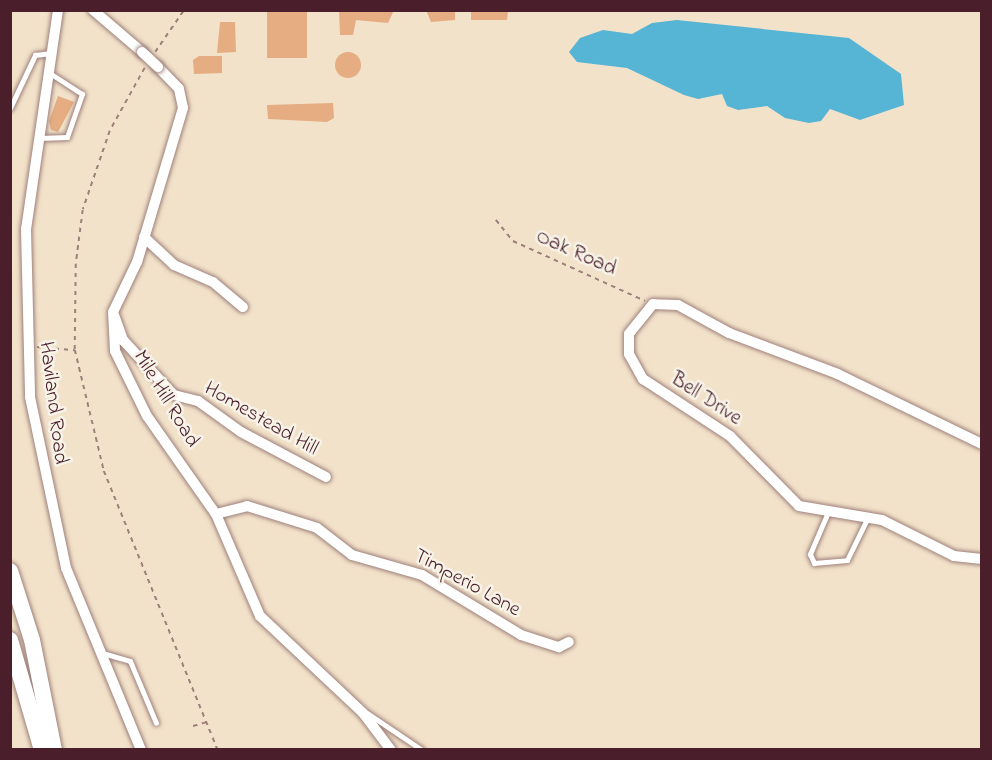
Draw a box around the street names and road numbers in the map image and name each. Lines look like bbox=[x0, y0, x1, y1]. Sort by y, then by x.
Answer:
street label: Oak Road bbox=[532, 224, 620, 282]
street label: Haviland Road bbox=[33, 340, 73, 466]
street label: Mile Hill Road bbox=[127, 346, 205, 452]
street label: Bell Drive bbox=[666, 367, 746, 431]
street label: Homestead Hill bbox=[200, 376, 322, 462]
street label: Timperio Lane bbox=[409, 543, 525, 623]

